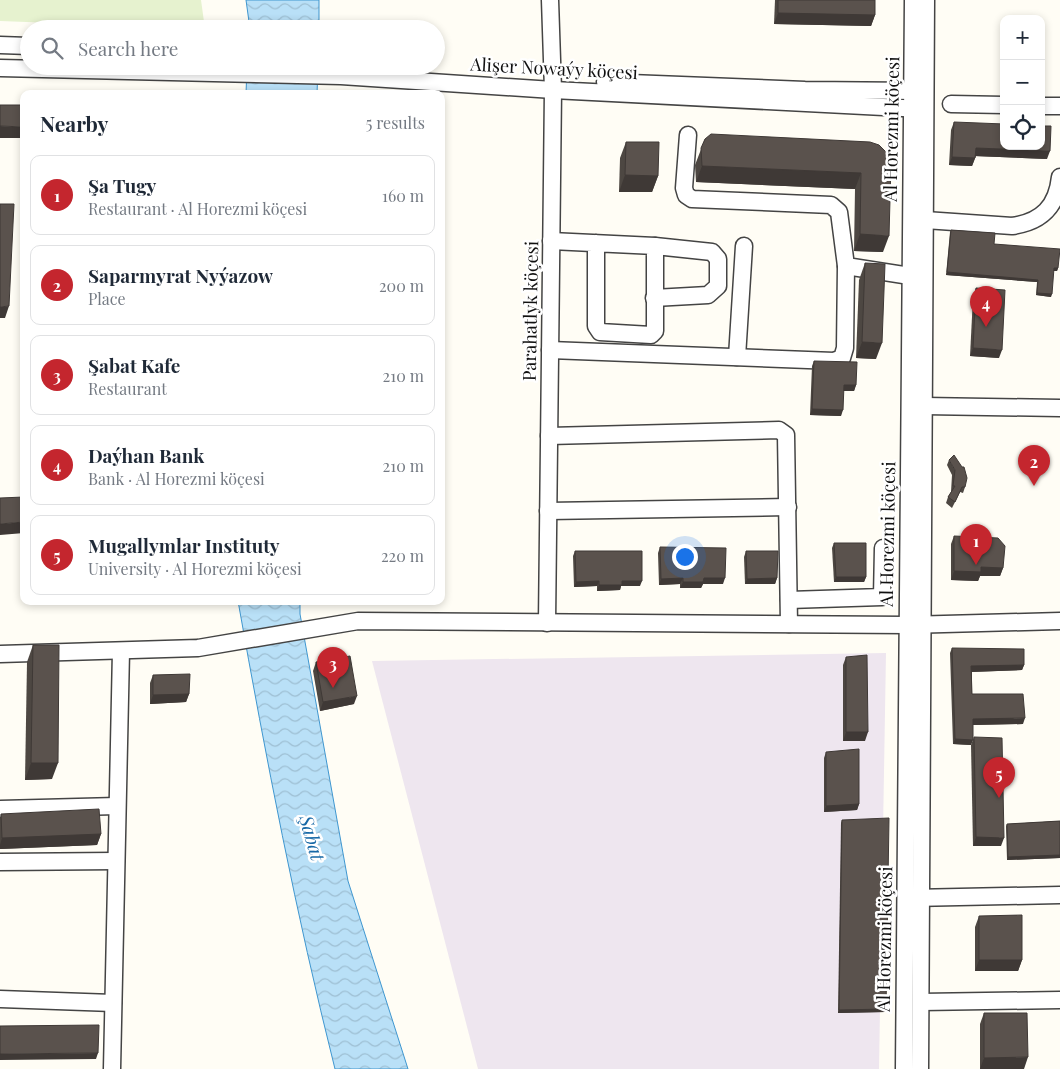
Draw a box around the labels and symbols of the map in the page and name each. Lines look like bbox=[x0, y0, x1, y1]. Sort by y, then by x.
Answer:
street label: Alişer Nowaýy köçesi bbox=[469, 52, 638, 84]
street label: Al Horezmi köçesi bbox=[878, 56, 904, 203]
street label: Parahatlyk köçesi bbox=[517, 241, 543, 381]
pin: 4 bbox=[970, 286, 1002, 327]
pin: 2 bbox=[1018, 445, 1050, 486]
street label: Al Horezmi köçesi bbox=[874, 461, 900, 608]
pin: 1 bbox=[960, 524, 992, 565]
your location bbox=[672, 544, 698, 570]
pin: 3 bbox=[317, 647, 349, 688]
pin: 5 bbox=[983, 757, 1015, 798]
water label: Şabat bbox=[294, 811, 332, 865]
street label: Al Horezmi köçesi bbox=[871, 866, 897, 1013]

